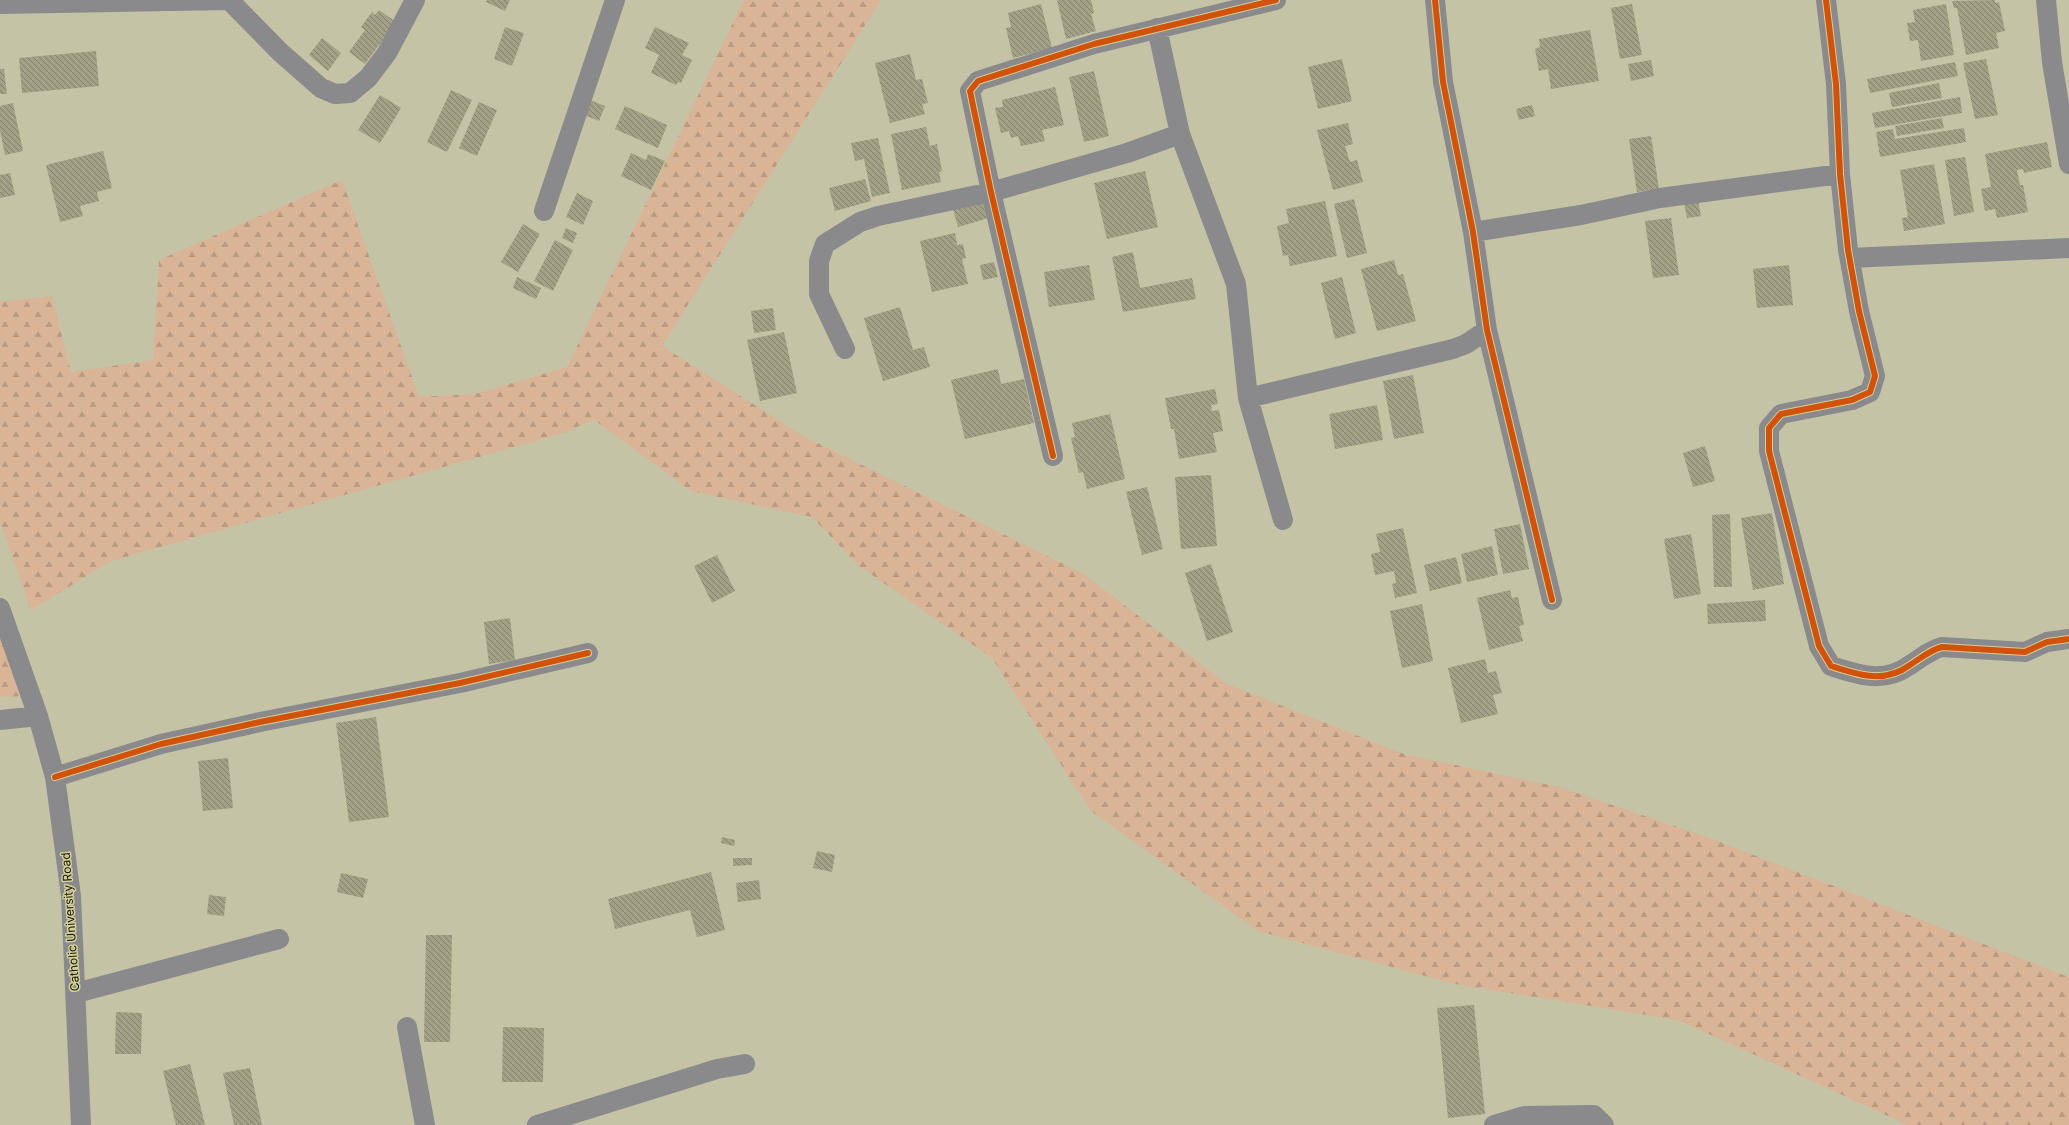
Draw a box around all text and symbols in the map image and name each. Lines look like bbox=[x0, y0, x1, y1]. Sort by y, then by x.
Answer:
street label: Catholic University Road bbox=[58, 852, 82, 992]

